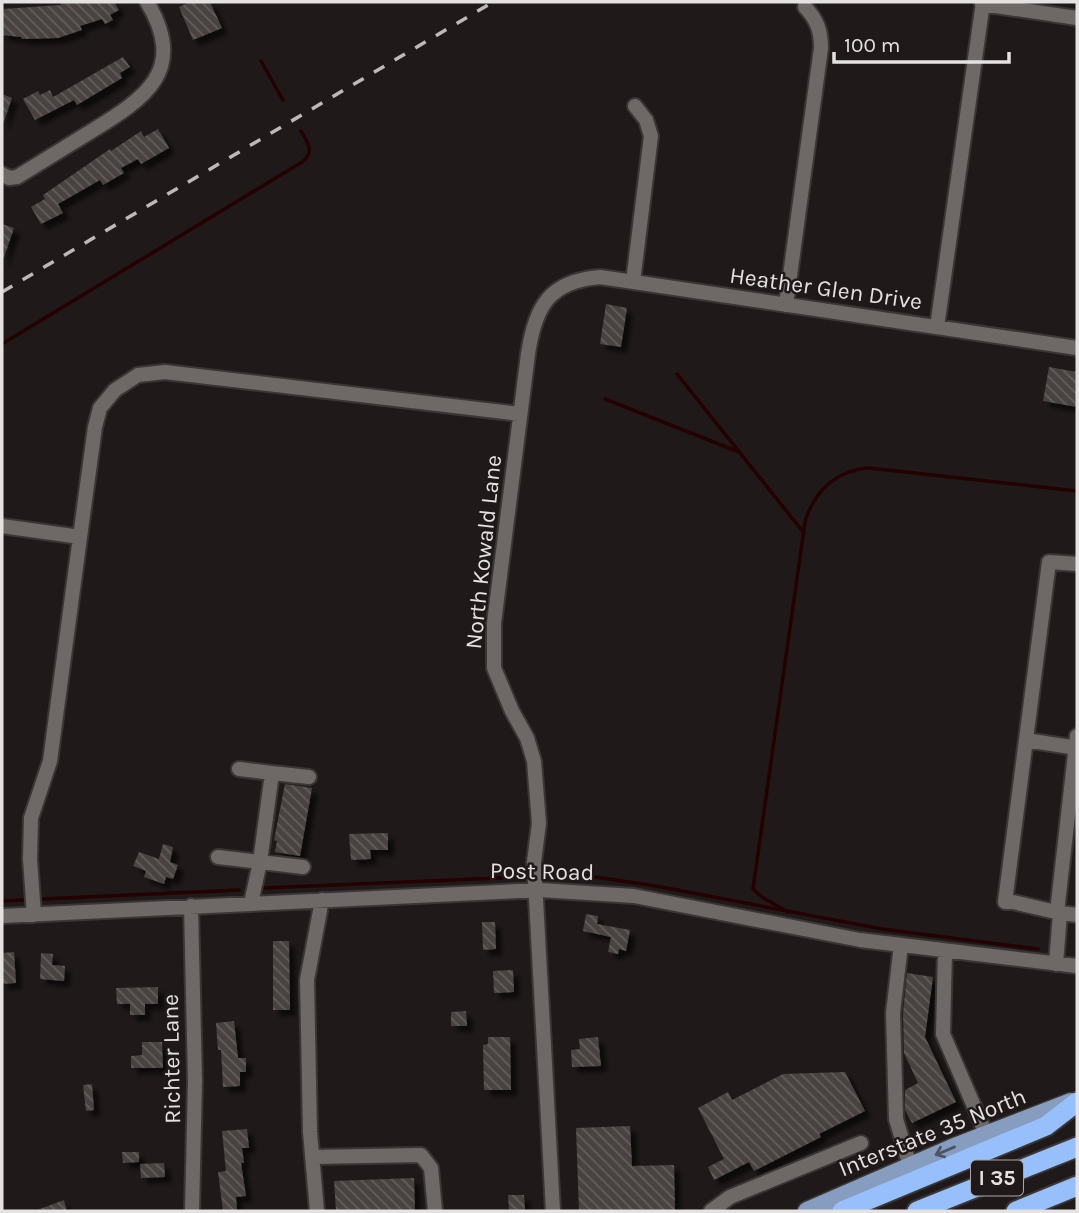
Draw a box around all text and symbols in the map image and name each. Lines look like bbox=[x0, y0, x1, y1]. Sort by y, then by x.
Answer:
scale bar bbox=[834, 21, 1009, 65]
text: 100 m bbox=[844, 33, 901, 57]
street label: Heather Glen Drive bbox=[728, 262, 924, 315]
street label: North Kowald Lane bbox=[460, 454, 507, 650]
street label: Post Road bbox=[490, 857, 594, 886]
street label: Richter Lane bbox=[157, 994, 186, 1124]
street label: Interstate 35 North bbox=[835, 1083, 1030, 1182]
one-way arrow bbox=[935, 1145, 956, 1158]
road number: I 35 bbox=[971, 1160, 1023, 1196]

